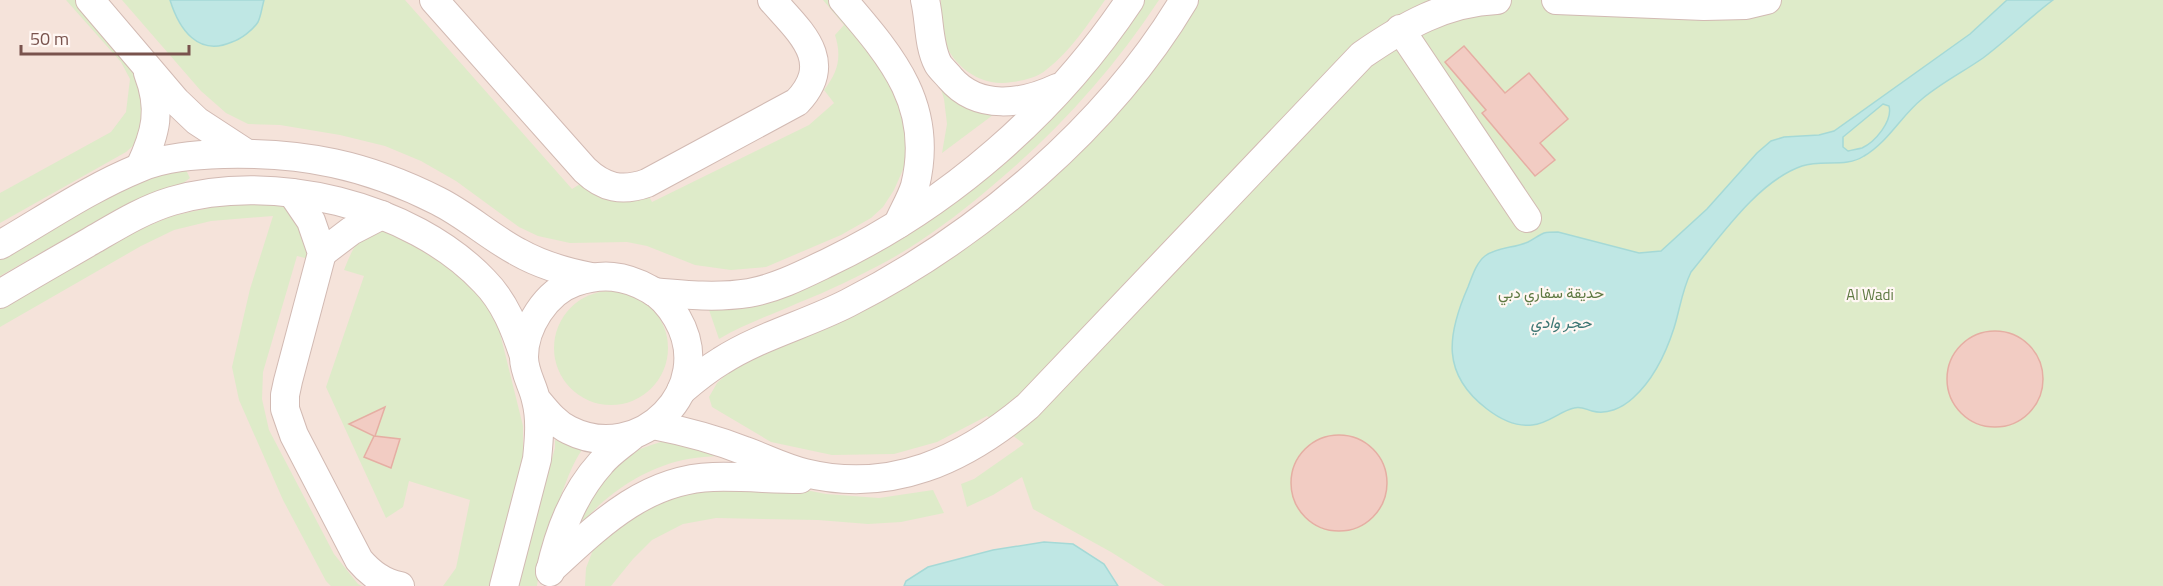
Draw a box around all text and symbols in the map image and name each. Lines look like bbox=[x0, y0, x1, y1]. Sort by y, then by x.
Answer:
scale bar bbox=[21, 18, 189, 56]
text: 50 m bbox=[30, 25, 69, 52]
park label: حديقة سفاري دبي bbox=[1498, 281, 1604, 306]
park label: Al Wadi bbox=[1846, 283, 1894, 306]
water label: حجر وادي bbox=[1530, 310, 1593, 336]

